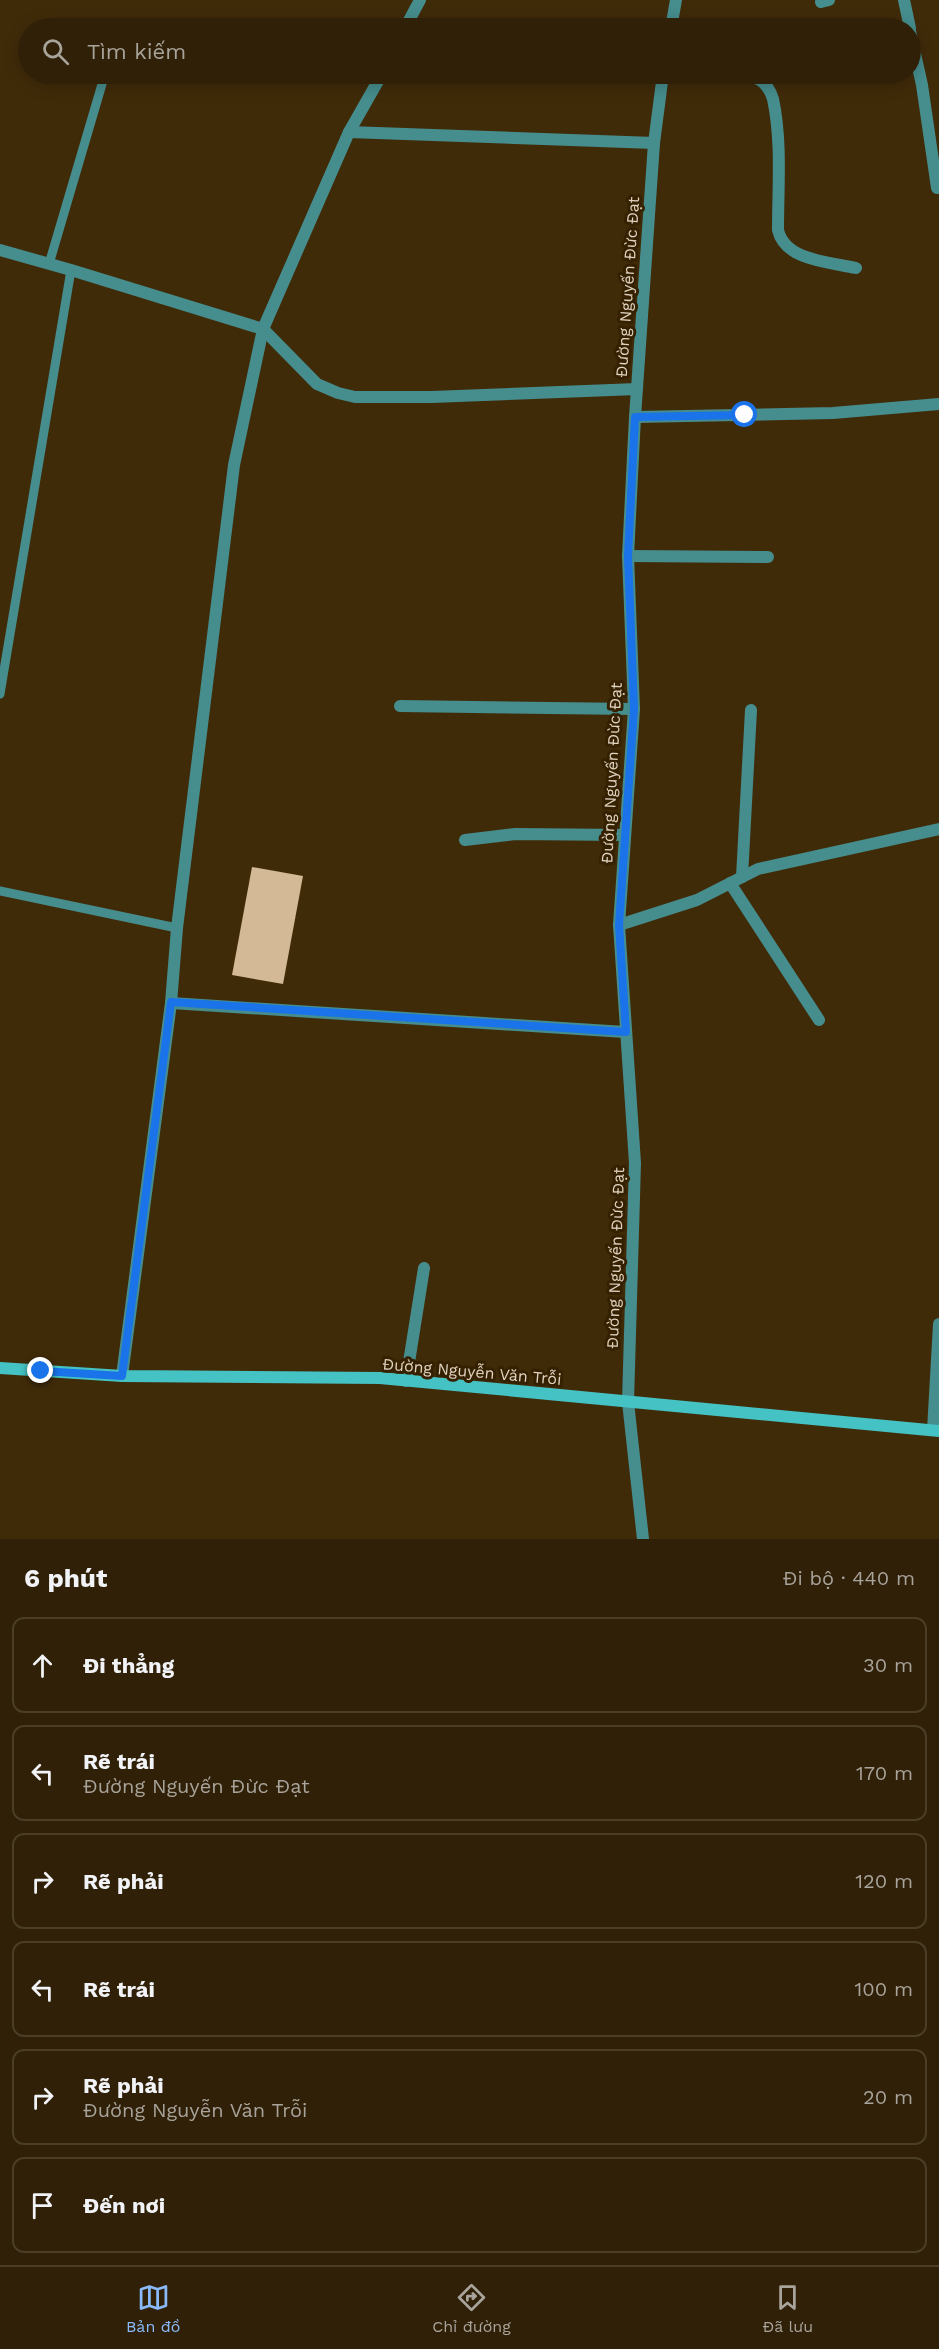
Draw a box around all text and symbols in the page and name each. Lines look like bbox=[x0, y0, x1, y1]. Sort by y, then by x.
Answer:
search box bbox=[18, 18, 921, 84]
icon: search bbox=[39, 35, 72, 68]
text: Tìm kiếm bbox=[87, 39, 186, 64]
street label: Đường Nguyến Đừc Đạt bbox=[612, 196, 643, 378]
route start bbox=[731, 401, 757, 427]
street label: Đường Nguyến Đừc Đạt bbox=[597, 682, 626, 864]
street label: Đường Nguyến Đừc Đạt bbox=[603, 1167, 628, 1349]
street label: Đường Nguyễn Văn Trỗi bbox=[382, 1354, 562, 1389]
route end bbox=[27, 1357, 53, 1383]
text: 6 phút bbox=[24, 1563, 107, 1593]
text: Đi bộ · 440 m bbox=[783, 1566, 915, 1590]
icon: ahead bbox=[26, 1649, 59, 1682]
text: Đi thẳng bbox=[83, 1653, 174, 1678]
text: 30 m bbox=[863, 1653, 913, 1677]
text: Rẽ trái bbox=[83, 1749, 155, 1774]
icon: left bbox=[26, 1757, 59, 1790]
text: 170 m bbox=[856, 1761, 913, 1785]
text: Đường Nguyến Đừc Đạt bbox=[83, 1774, 310, 1798]
icon: right bbox=[26, 1865, 59, 1898]
text: Rẽ phải bbox=[83, 1869, 164, 1894]
text: 120 m bbox=[855, 1869, 913, 1893]
icon: left bbox=[26, 1973, 59, 2006]
text: Rẽ trái bbox=[83, 1977, 155, 2002]
text: 100 m bbox=[854, 1977, 913, 2001]
text: Rẽ phải bbox=[83, 2073, 164, 2098]
icon: right bbox=[26, 2081, 59, 2114]
text: 20 m bbox=[863, 2085, 913, 2109]
text: Đường Nguyễn Văn Trỗi bbox=[83, 2098, 307, 2122]
icon: arrive bbox=[26, 2189, 59, 2222]
text: Đến nơi bbox=[83, 2193, 165, 2218]
tab: Bản đồ bbox=[126, 2281, 180, 2336]
tab: Chỉ đường bbox=[432, 2281, 511, 2336]
tab: Đã lưu bbox=[763, 2281, 813, 2336]

